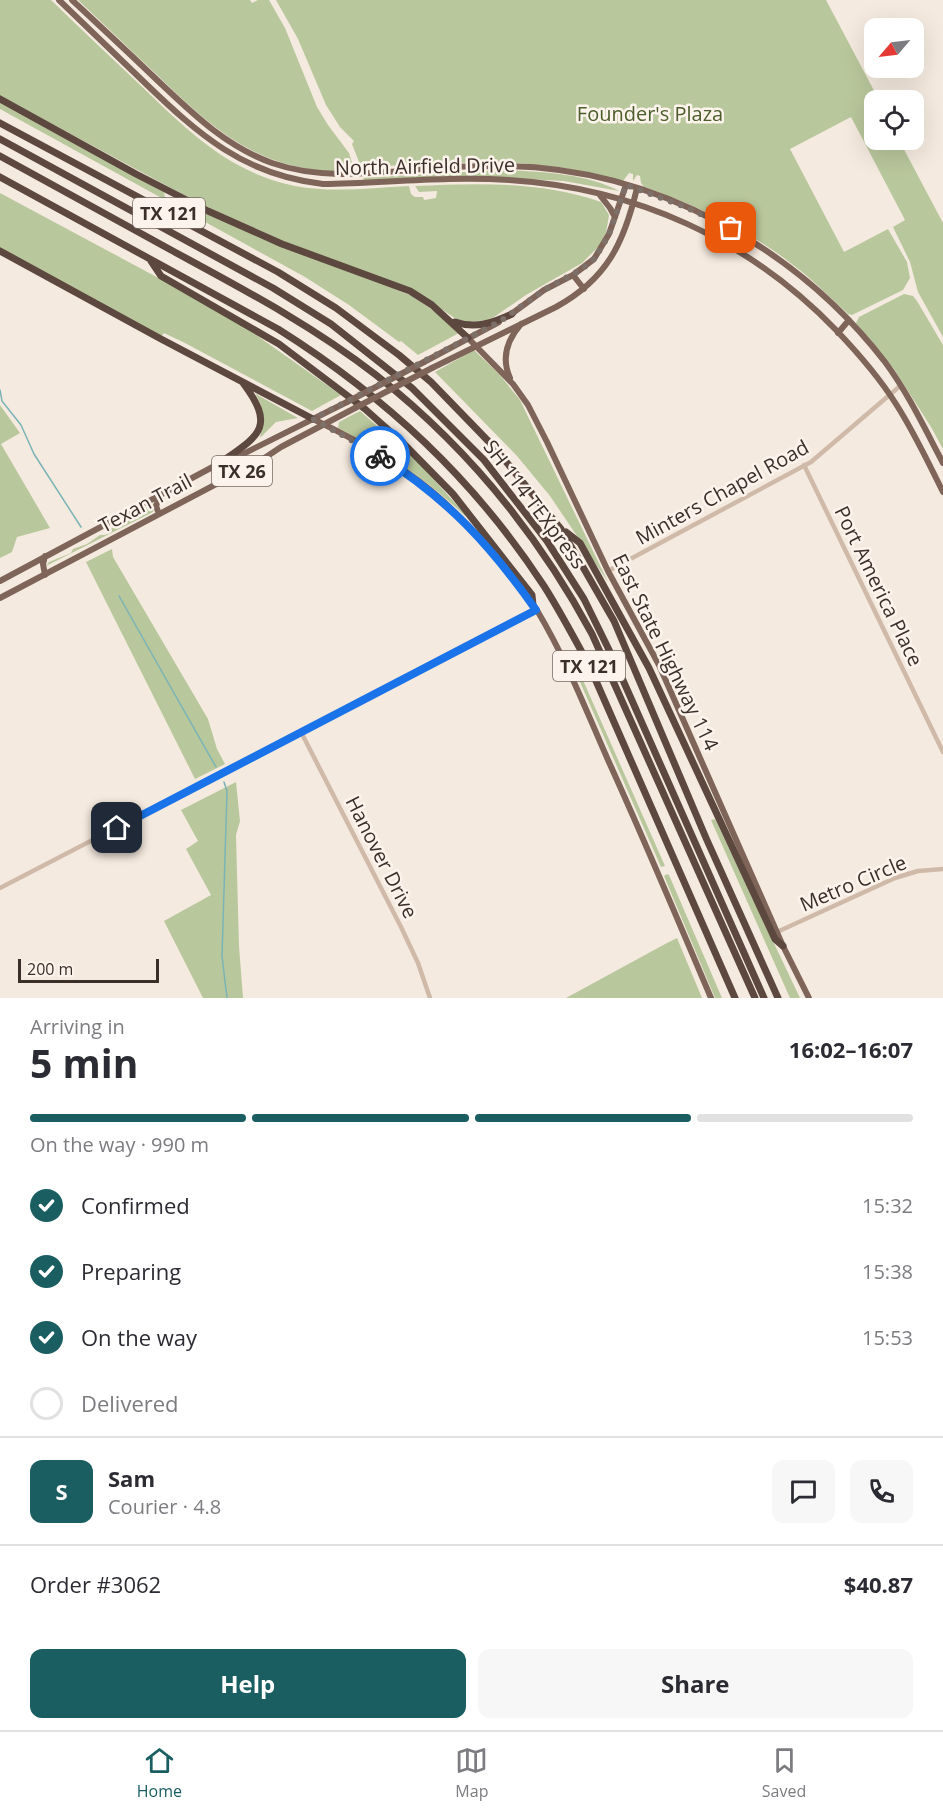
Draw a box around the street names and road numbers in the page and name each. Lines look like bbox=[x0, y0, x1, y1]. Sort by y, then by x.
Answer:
street label: North Airfield Drive bbox=[335, 151, 515, 181]
road number: TX 121 bbox=[133, 198, 205, 228]
street label: Minters Chapel Road bbox=[631, 433, 813, 551]
street label: SH 114 TEXpress bbox=[478, 434, 592, 574]
road number: TX 26 bbox=[212, 456, 272, 486]
street label: Texan Trail bbox=[94, 467, 196, 539]
street label: Port America Place bbox=[828, 501, 930, 671]
street label: East State Highway 114 bbox=[607, 549, 726, 755]
road number: TX 121 bbox=[553, 651, 625, 681]
street label: Hanover Drive bbox=[340, 791, 424, 923]
street label: Metro Circle bbox=[796, 848, 910, 918]

